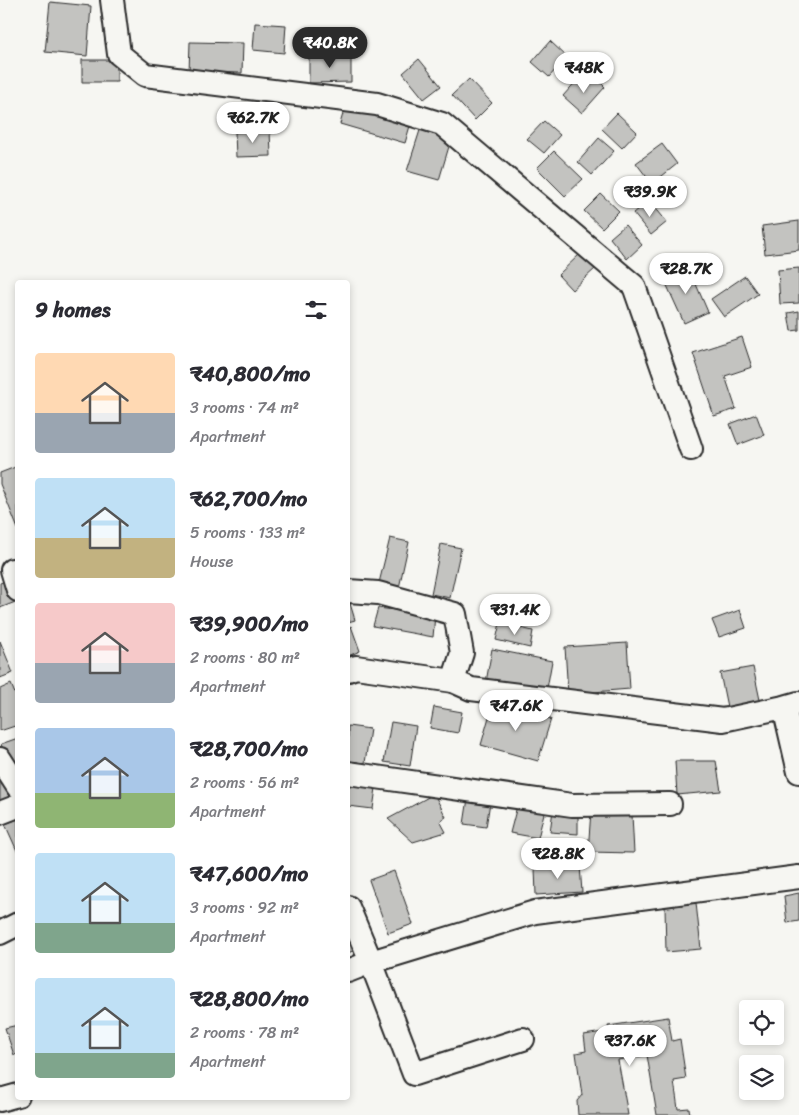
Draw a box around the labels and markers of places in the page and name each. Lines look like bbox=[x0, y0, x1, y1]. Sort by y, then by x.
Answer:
pin: ₹40.8K bbox=[289, 27, 371, 69]
pin: ₹48K bbox=[554, 52, 614, 94]
pin: ₹62.7K bbox=[212, 102, 294, 144]
pin: ₹39.9K bbox=[609, 176, 691, 218]
pin: ₹28.7K bbox=[645, 252, 727, 295]
pin: ₹31.4K bbox=[474, 594, 556, 636]
pin: ₹47.6K bbox=[475, 690, 557, 732]
pin: ₹28.8K bbox=[517, 838, 599, 880]
pin: ₹37.6K bbox=[589, 1024, 671, 1067]

